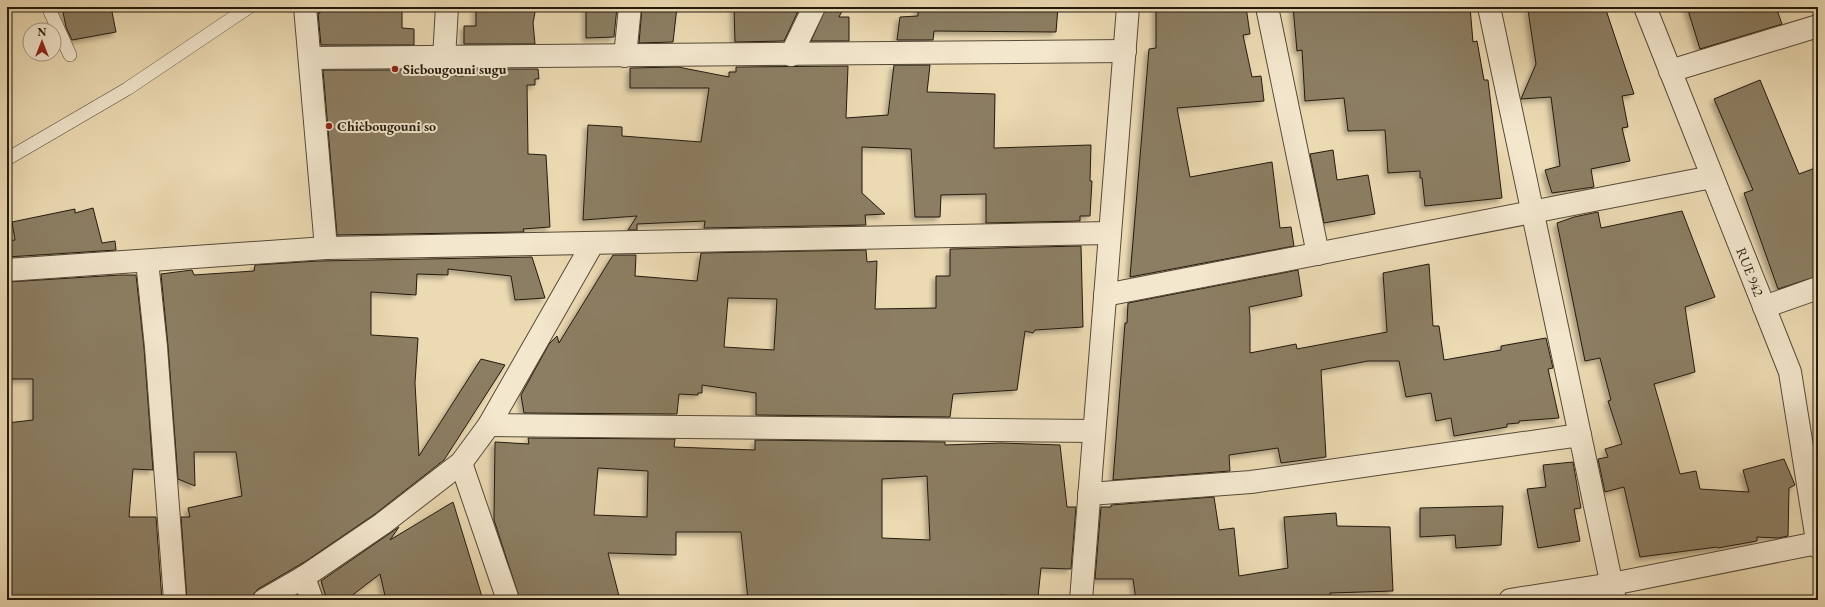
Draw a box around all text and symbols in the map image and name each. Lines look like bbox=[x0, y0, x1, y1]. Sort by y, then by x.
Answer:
north arrow bbox=[22, 22, 62, 62]
text: N bbox=[38, 25, 47, 39]
place label: Siebougouni sugu bbox=[403, 60, 507, 78]
marker: Siebougouni sugu bbox=[390, 64, 400, 74]
place label: Chièbougouni so bbox=[337, 117, 436, 135]
marker: Chièbougouni so bbox=[324, 121, 334, 131]
street label: RUE 942 bbox=[1732, 245, 1768, 299]

